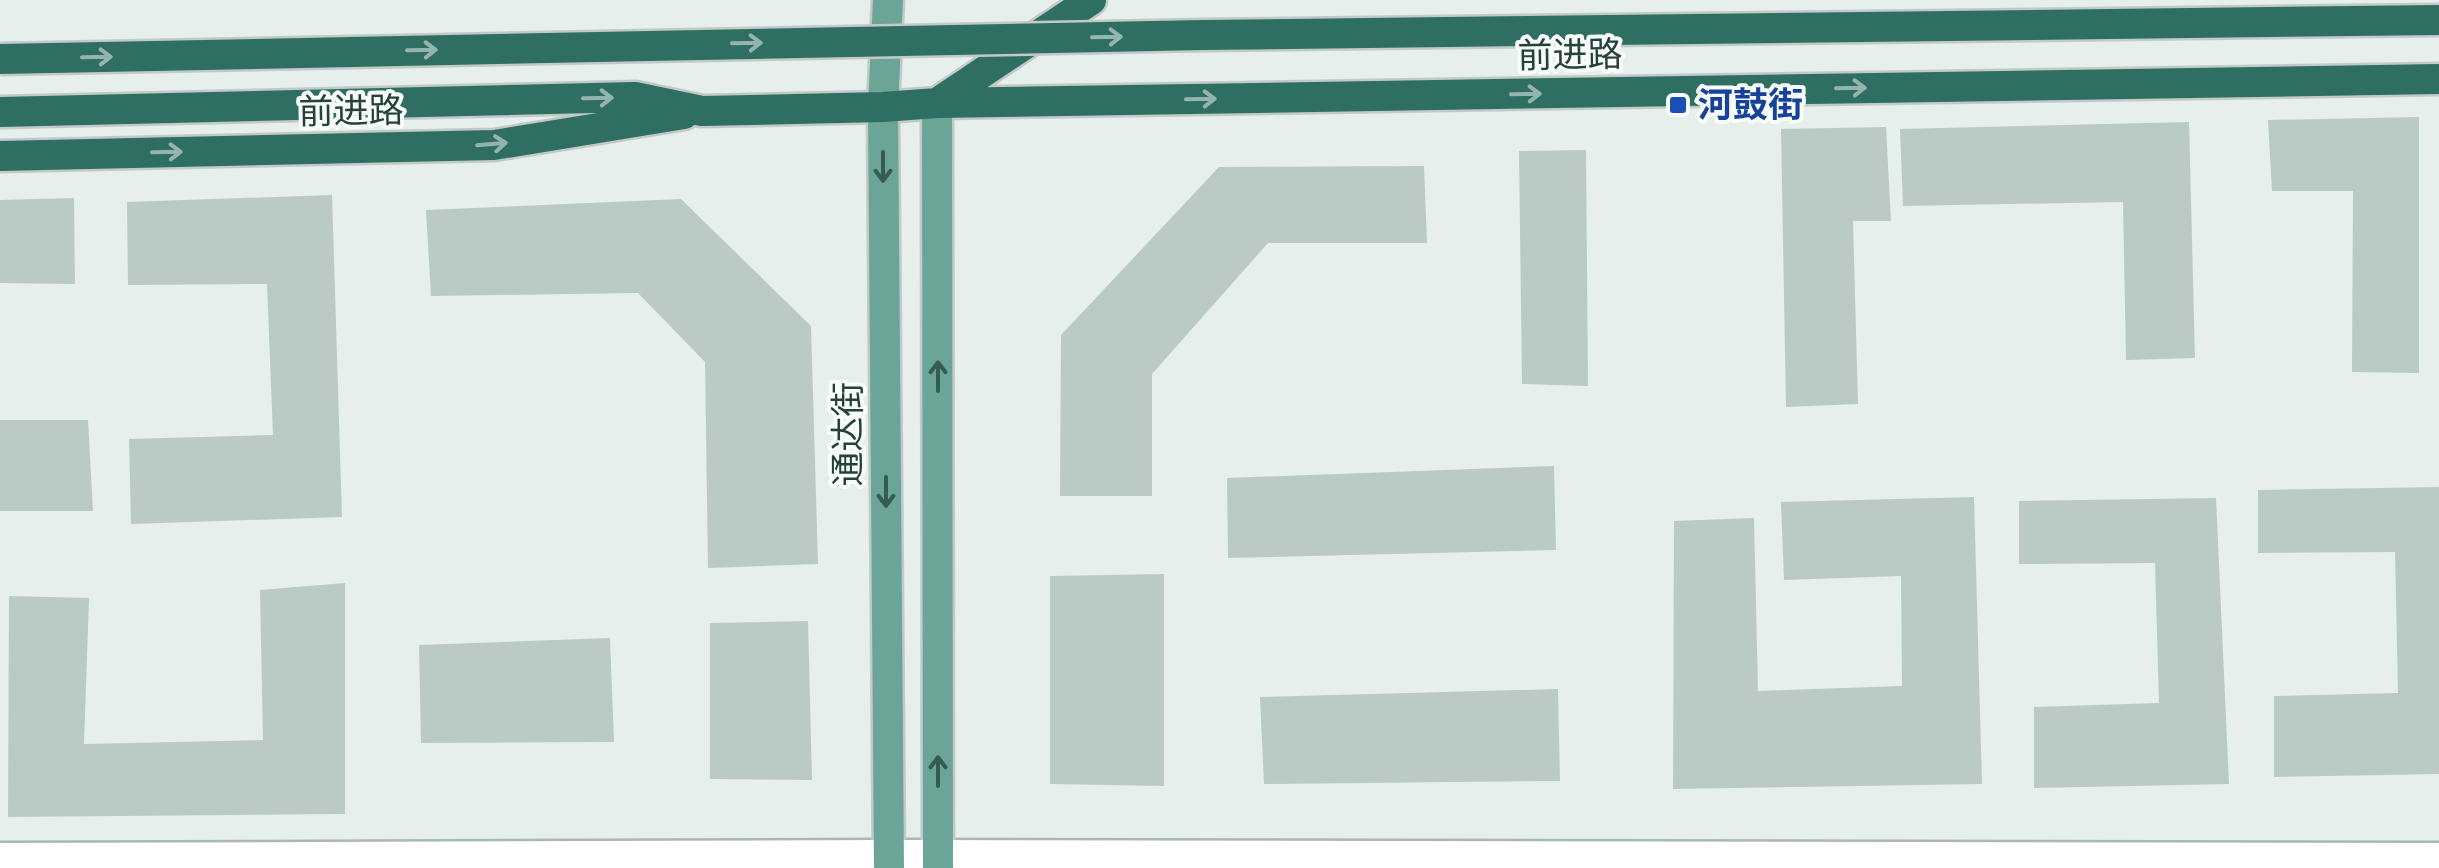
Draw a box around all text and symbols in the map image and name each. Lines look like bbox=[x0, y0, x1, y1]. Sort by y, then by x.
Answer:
one-way arrow bbox=[1090, 28, 1123, 46]
street label: 前进路 bbox=[1517, 29, 1623, 81]
one-way arrow bbox=[731, 34, 763, 53]
one-way arrow bbox=[406, 40, 438, 60]
one-way arrow bbox=[80, 48, 113, 66]
one-way arrow bbox=[1835, 79, 1867, 98]
place label: 河鼓街 bbox=[1698, 80, 1803, 130]
one-way arrow bbox=[1510, 84, 1542, 103]
street label: 前进路 bbox=[298, 85, 404, 137]
one-way arrow bbox=[580, 88, 613, 108]
one-way arrow bbox=[1184, 90, 1217, 108]
marker: 河鼓街 bbox=[1667, 94, 1689, 116]
one-way arrow bbox=[476, 134, 508, 153]
one-way arrow bbox=[151, 143, 183, 162]
one-way arrow bbox=[874, 151, 893, 183]
one-way arrow bbox=[928, 360, 948, 392]
street label: 通达街 bbox=[823, 381, 873, 487]
one-way arrow bbox=[876, 476, 896, 508]
one-way arrow bbox=[928, 755, 948, 788]

